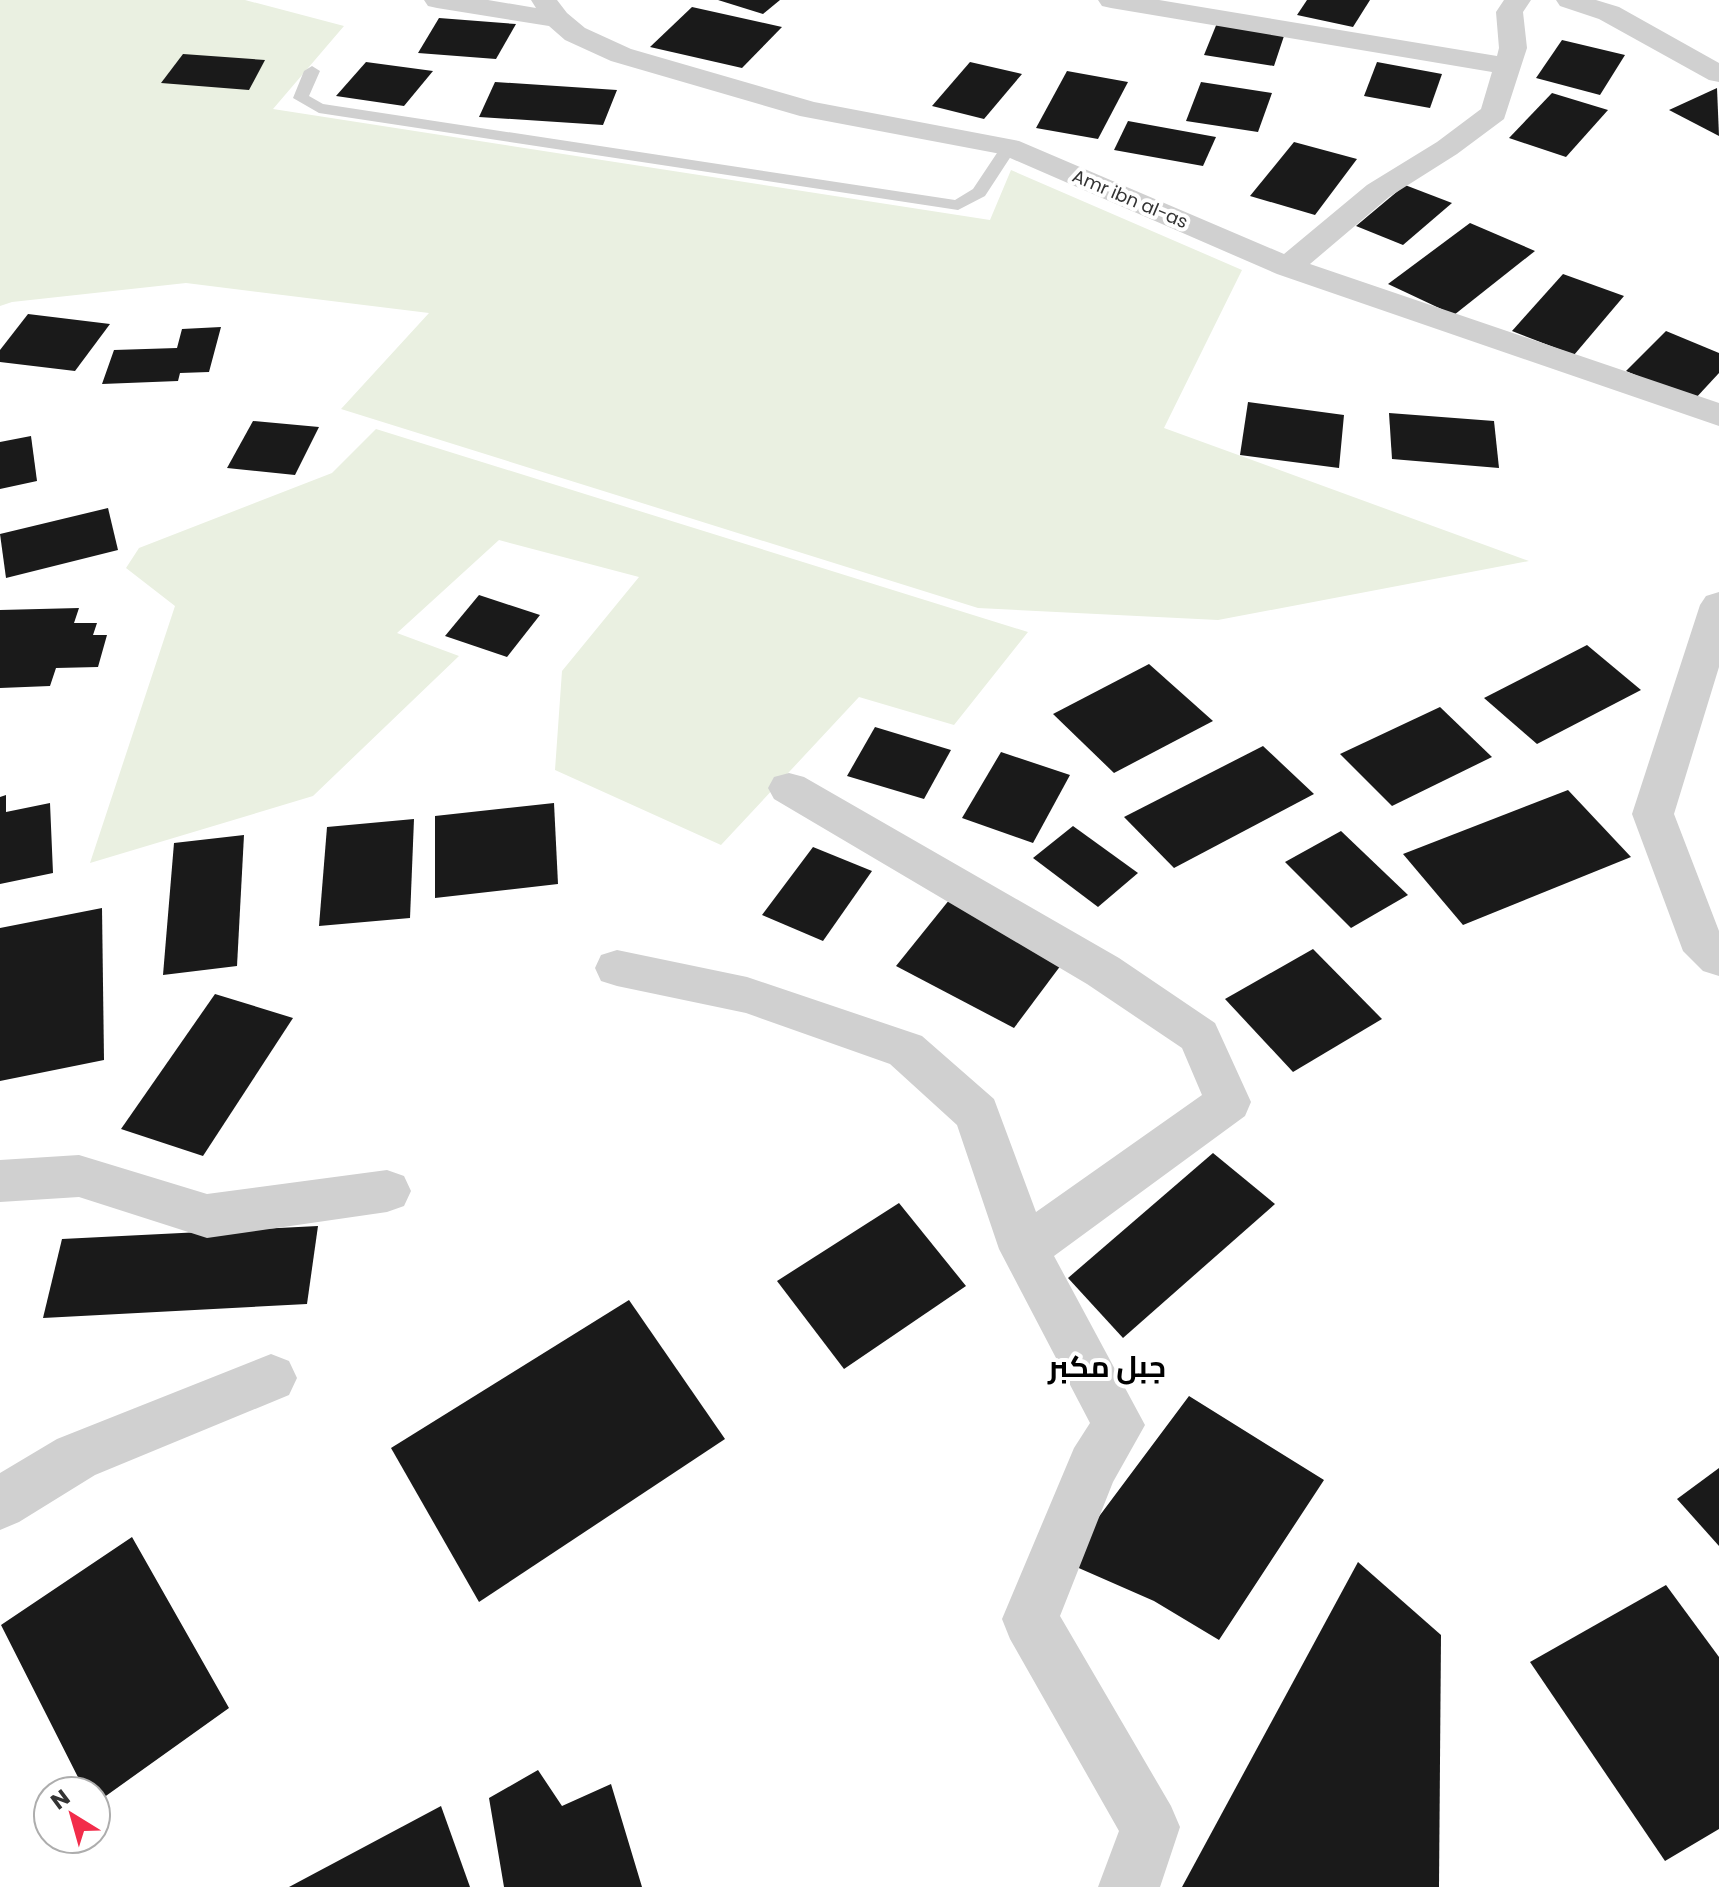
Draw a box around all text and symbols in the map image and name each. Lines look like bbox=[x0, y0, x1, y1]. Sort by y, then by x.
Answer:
street label: Amr ibn al-as bbox=[1069, 163, 1192, 234]
district label: جبل مكبر bbox=[1047, 1345, 1166, 1388]
north arrow bbox=[32, 1775, 112, 1855]
text: N bbox=[44, 1782, 76, 1817]

